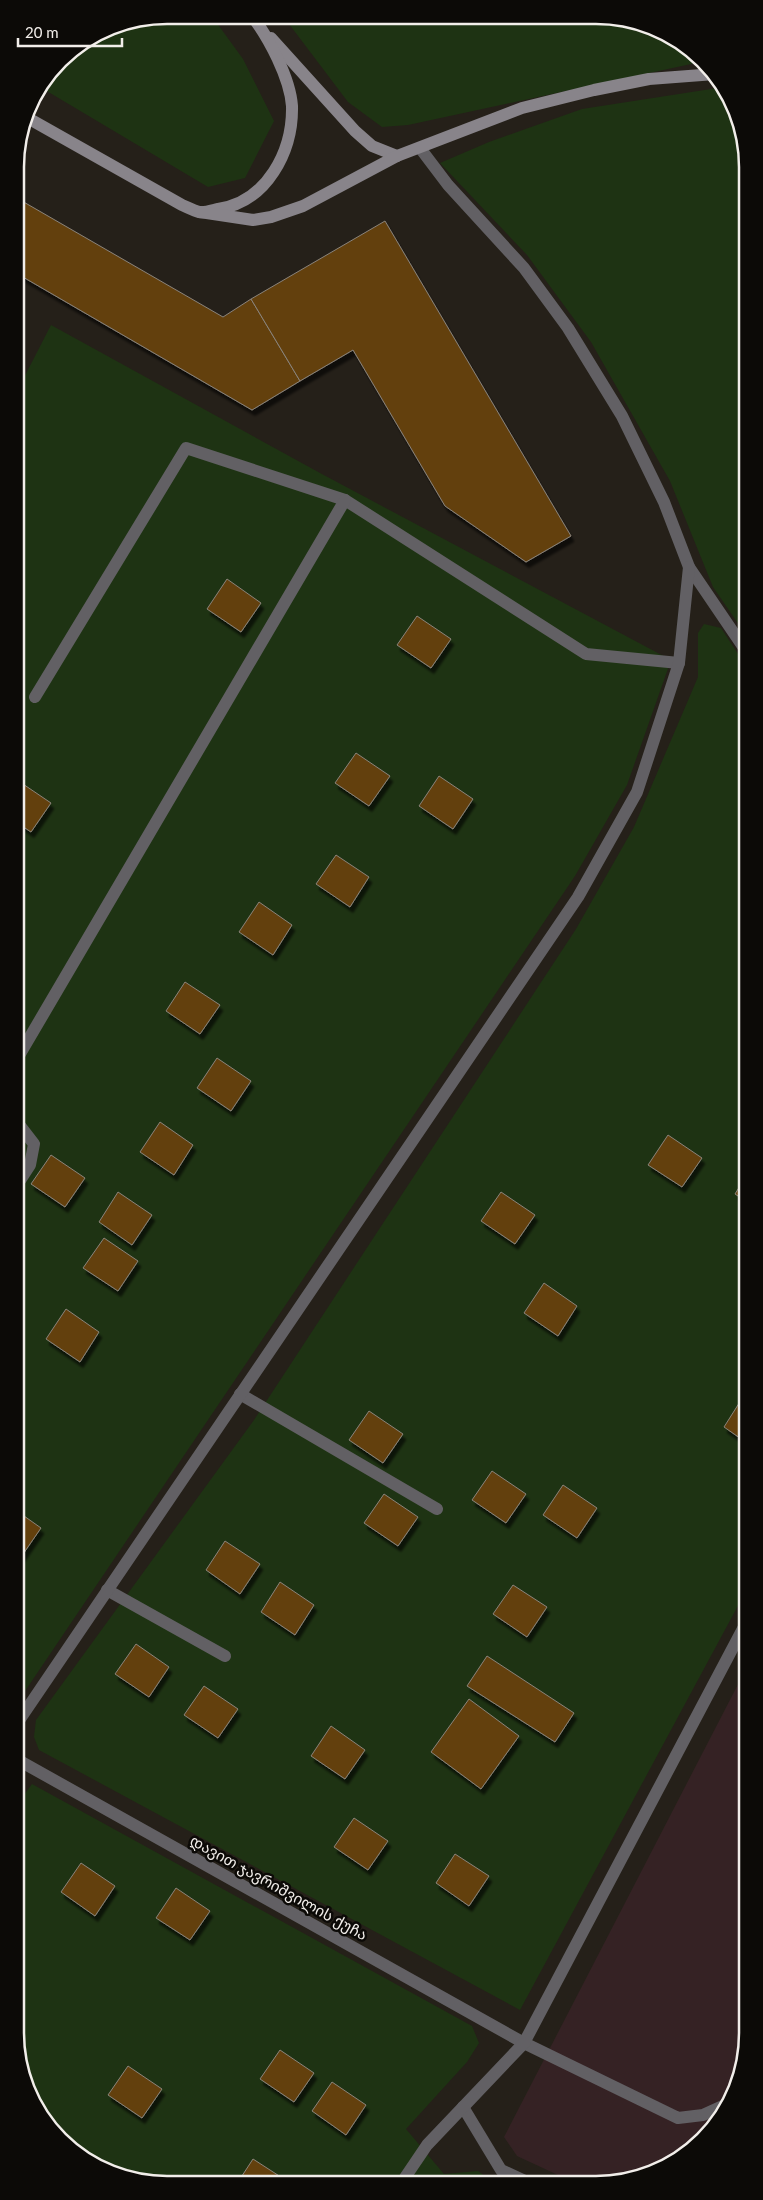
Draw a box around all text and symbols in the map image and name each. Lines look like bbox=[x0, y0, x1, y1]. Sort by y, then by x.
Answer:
scale bar bbox=[18, 15, 121, 47]
text: 20 m bbox=[25, 23, 59, 41]
street label: დავით ჯავრიშვილის ქუჩა bbox=[187, 1831, 371, 1944]

